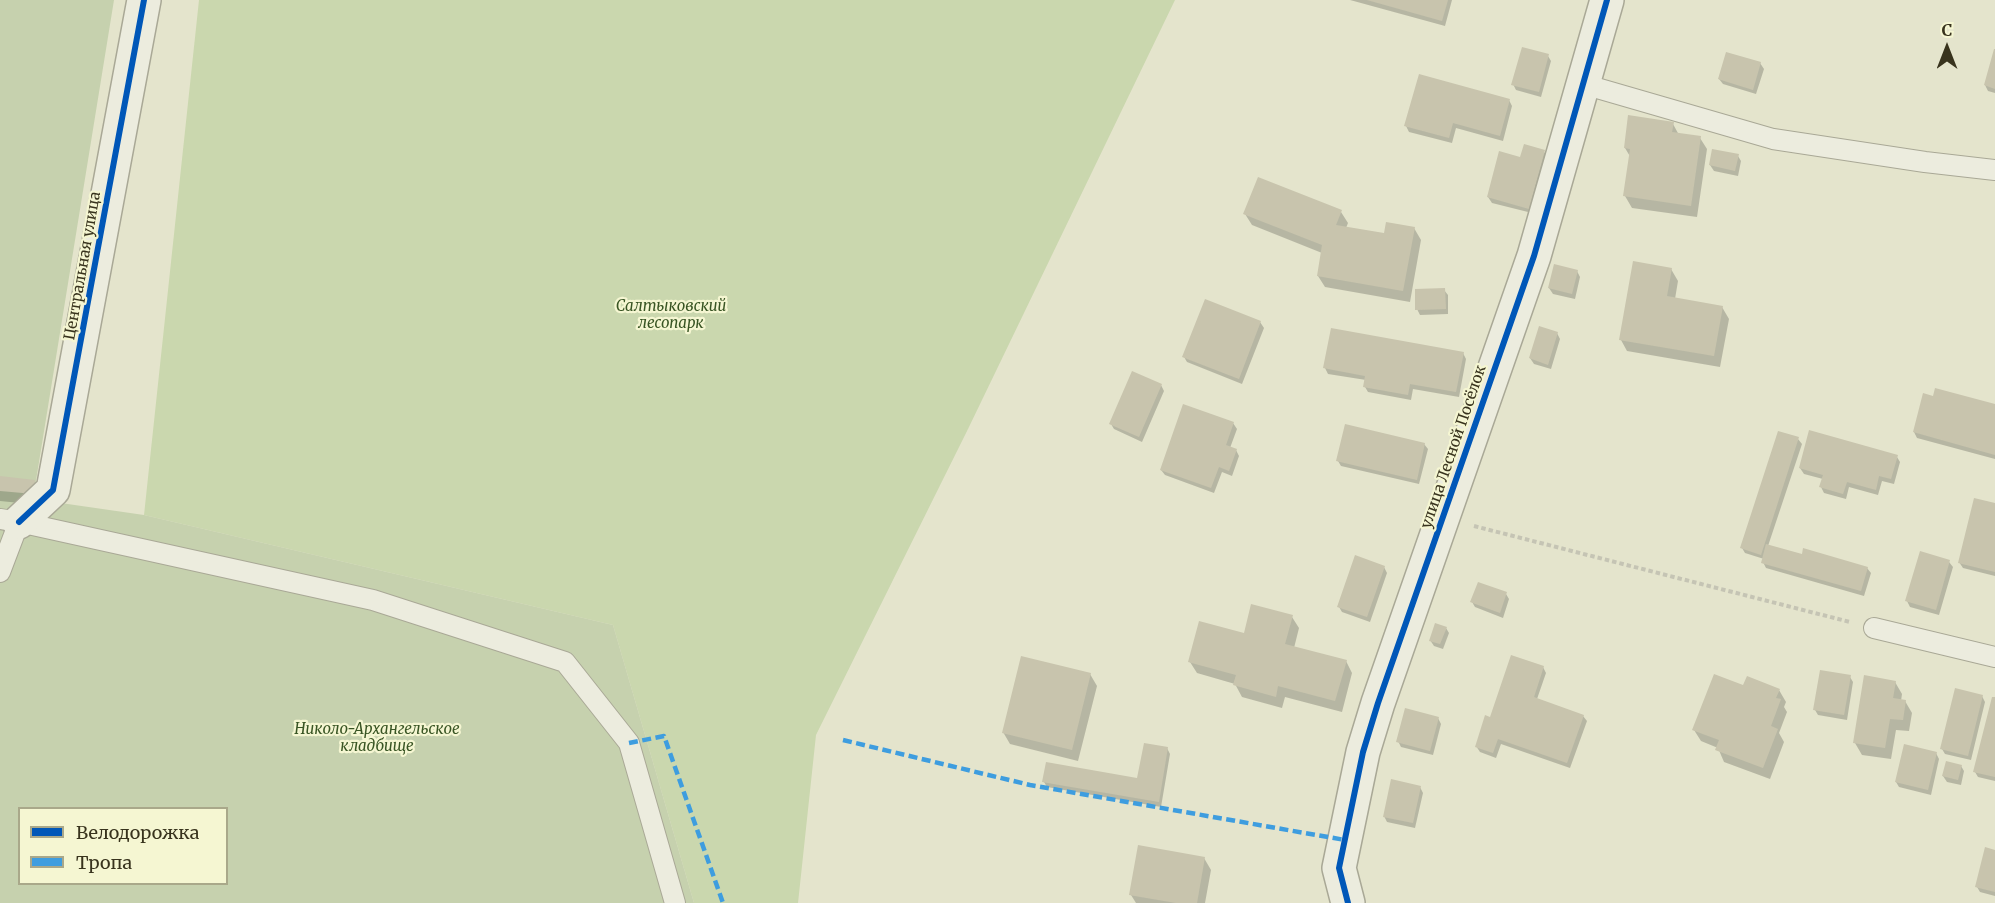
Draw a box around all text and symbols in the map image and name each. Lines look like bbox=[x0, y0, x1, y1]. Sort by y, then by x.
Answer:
north arrow bbox=[1917, 18, 1977, 78]
text: С bbox=[1942, 20, 1952, 40]
street label: Центральная улица bbox=[61, 190, 105, 342]
park label: Салтыковский лесопарк bbox=[616, 298, 726, 333]
street label: улица Лесной Посёлок bbox=[1418, 363, 1490, 531]
park label: Николо-Архангельское кладбище bbox=[294, 721, 460, 756]
legend bbox=[18, 807, 228, 885]
text: Велодорожка bbox=[76, 821, 199, 844]
text: Тропа bbox=[76, 851, 132, 874]

